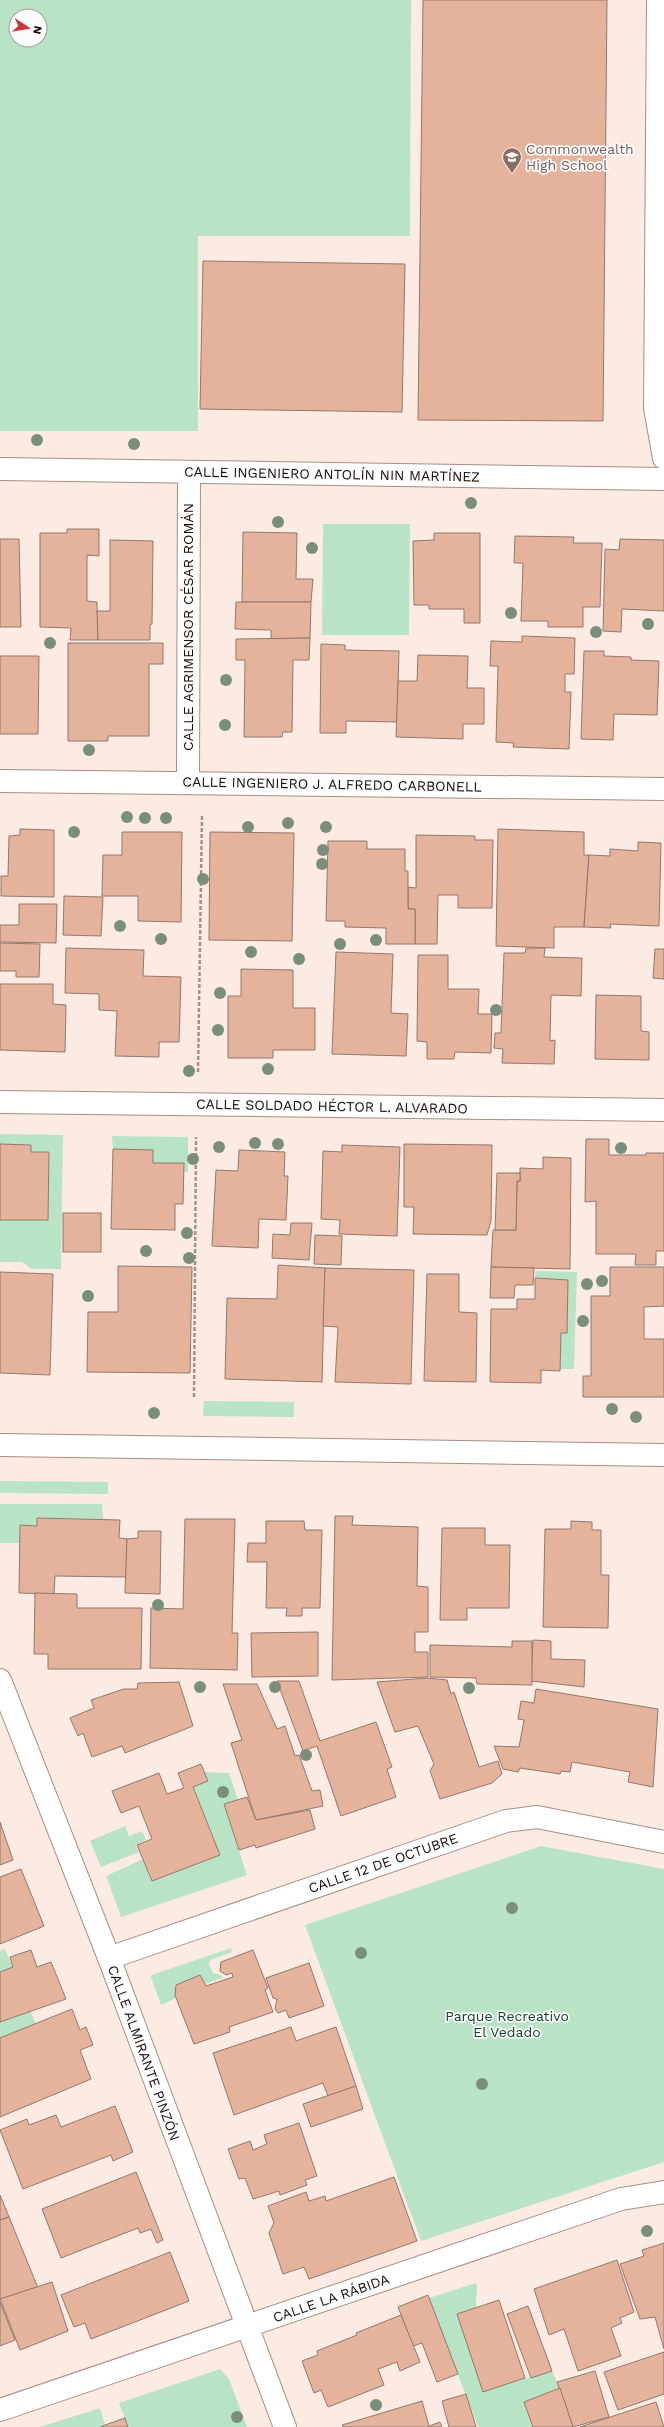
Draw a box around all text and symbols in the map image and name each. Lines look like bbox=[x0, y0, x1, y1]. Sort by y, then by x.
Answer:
north arrow bbox=[8, 8, 48, 48]
text: N bbox=[30, 25, 44, 35]
place label: Commonwealth High School bbox=[526, 141, 634, 173]
school or university icon: Commonwealth High School bbox=[501, 146, 523, 174]
street label: CALLE INGENIERO ANTOLÍN NIN MARTÍNEZ bbox=[184, 463, 480, 485]
street label: CALLE AGRIMENSOR CÉSAR ROMÁN bbox=[180, 503, 196, 751]
street label: CALLE INGENIERO J. ALFREDO CARBONELL bbox=[182, 773, 482, 795]
street label: CALLE SOLDADO HÉCTOR L. ALVARADO bbox=[196, 1096, 468, 1116]
street label: CALLE 12 DE OCTUBRE bbox=[306, 1830, 460, 1896]
street label: CALLE ALMIRANTE PINZÓN bbox=[105, 1963, 183, 2143]
park label: Parque Recreativo El Vedado bbox=[445, 2008, 569, 2040]
street label: CALLE LA RÁBIDA bbox=[271, 2271, 391, 2325]

